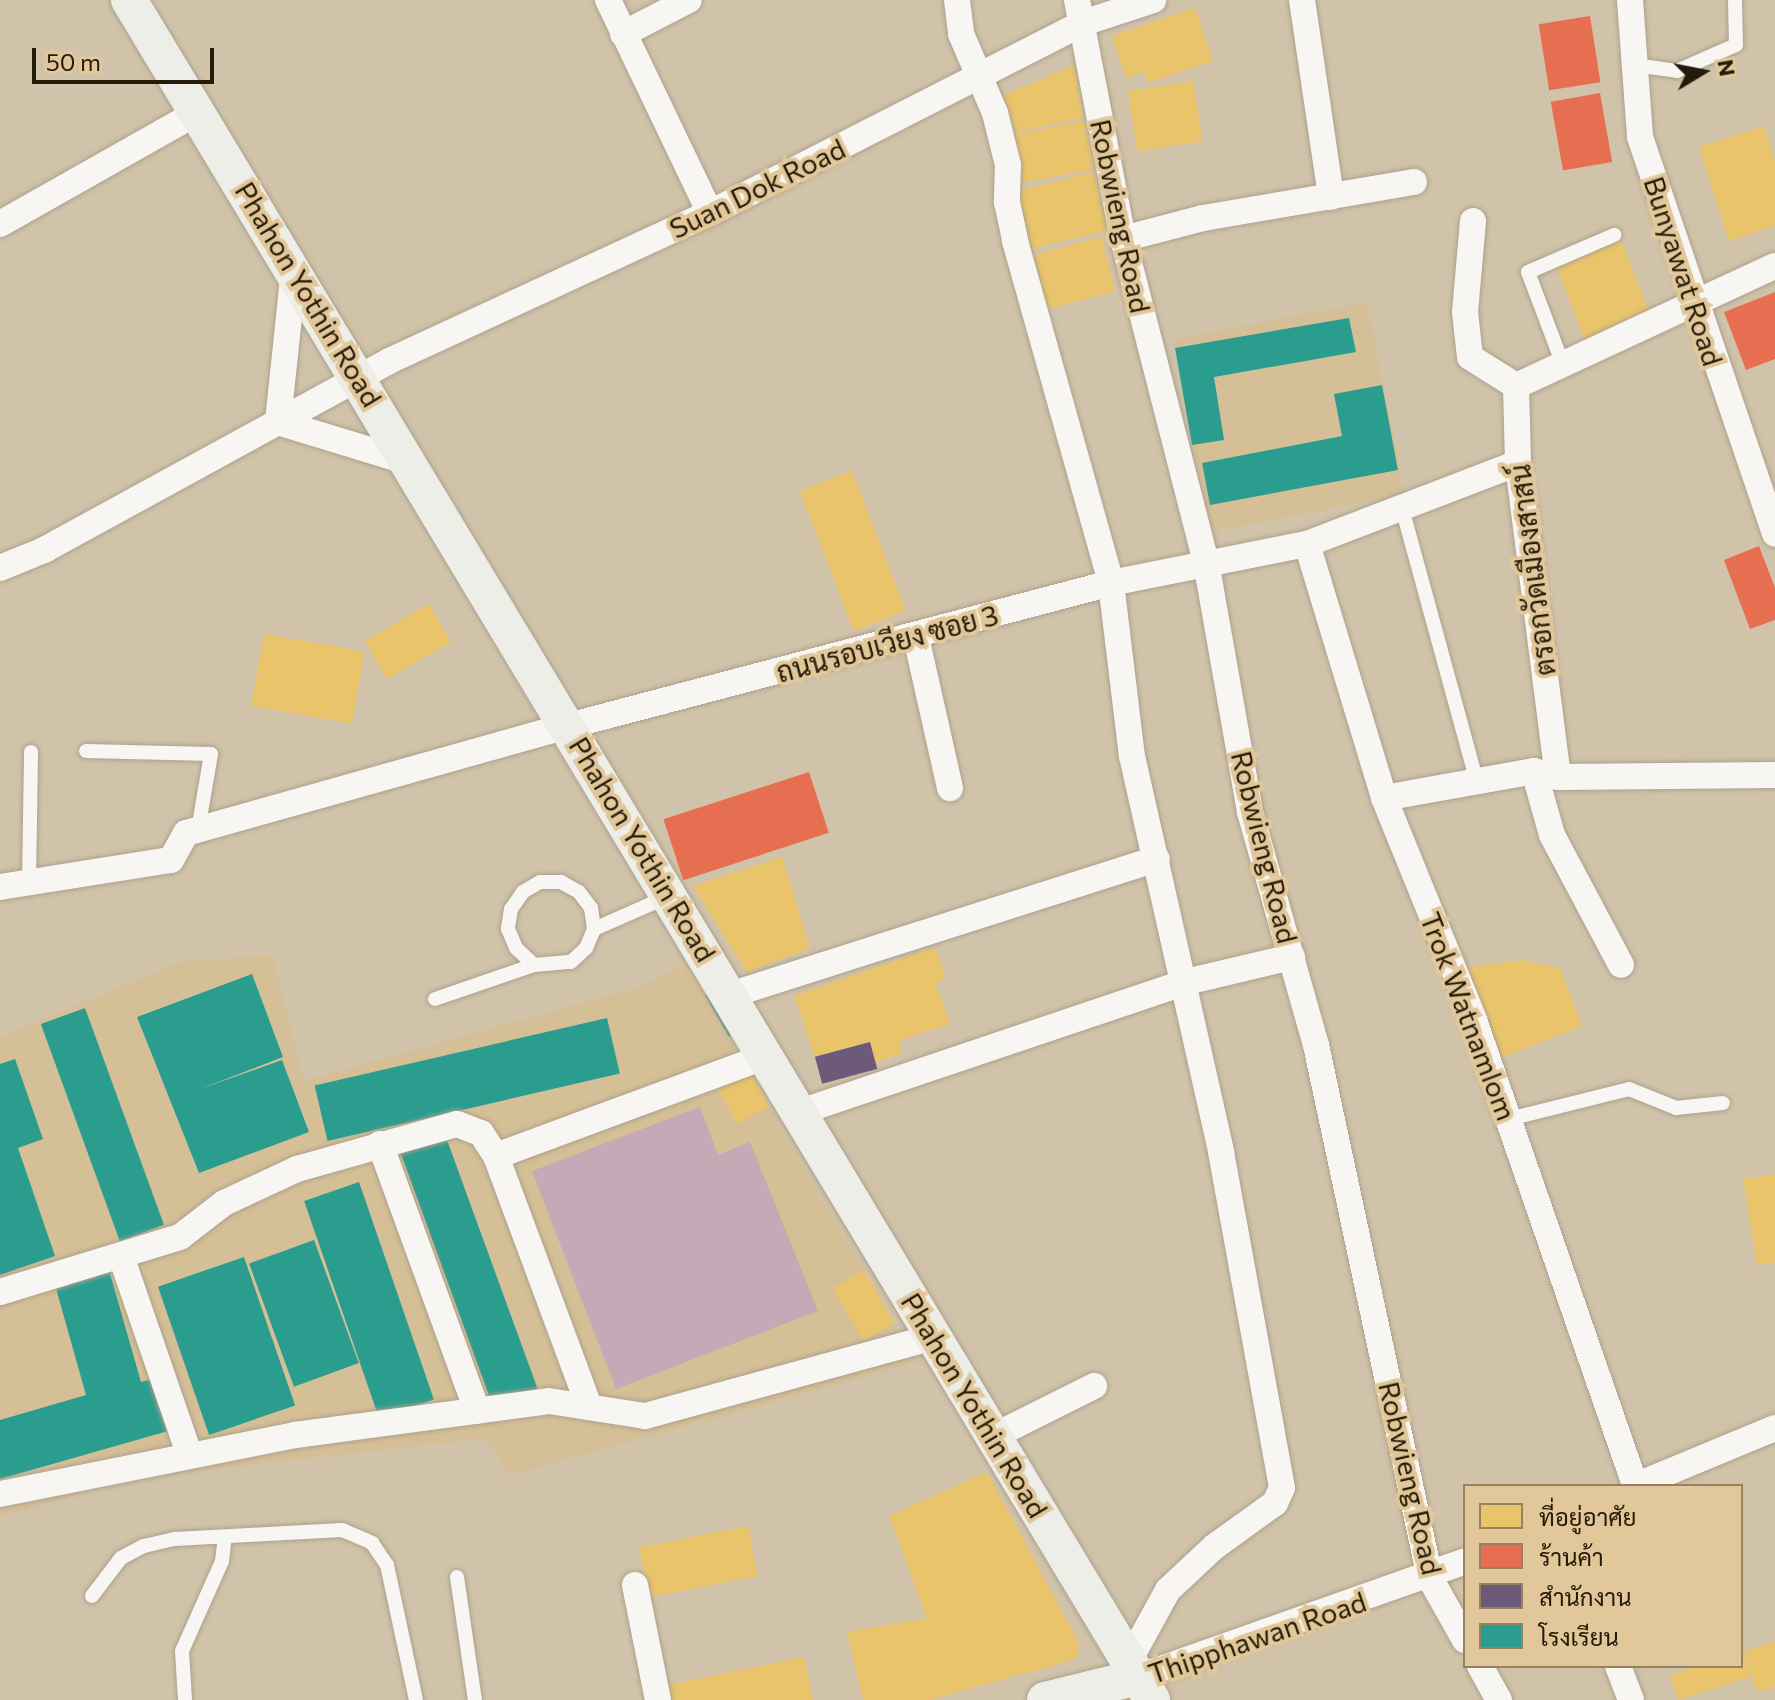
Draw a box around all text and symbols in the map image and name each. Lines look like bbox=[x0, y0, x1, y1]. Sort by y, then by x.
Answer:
scale bar bbox=[36, 32, 218, 82]
north arrow bbox=[1663, 32, 1743, 112]
text: 50 m bbox=[46, 47, 101, 76]
text: N bbox=[1712, 57, 1742, 78]
street label: Robwieng Road bbox=[1084, 116, 1158, 316]
street label: Suan Dok Road bbox=[664, 131, 850, 245]
street label: Bunyawat Road bbox=[1638, 172, 1730, 370]
street label: Phahon Yothin Road bbox=[229, 176, 389, 412]
street label: ตรอกวัดเมืองสาสน์ bbox=[1502, 462, 1562, 678]
street label: ถนนรอบเวียง ซอย 3 bbox=[772, 597, 1002, 689]
street label: Phahon Yothin Road bbox=[563, 731, 723, 967]
street label: Robwieng Road bbox=[1225, 747, 1305, 947]
street label: Trok Watnamlom bbox=[1414, 907, 1524, 1125]
street label: Phahon Yothin Road bbox=[895, 1287, 1055, 1523]
street label: Robwieng Road bbox=[1372, 1378, 1450, 1578]
legend bbox=[1463, 1484, 1743, 1668]
text: ที่อยู่อาศัย bbox=[1539, 1502, 1637, 1531]
text: ร้านค้า bbox=[1539, 1542, 1604, 1571]
text: สำนักงาน bbox=[1539, 1582, 1632, 1611]
street label: Thipphawan Road bbox=[1144, 1584, 1370, 1690]
text: โรงเรียน bbox=[1539, 1622, 1619, 1651]

